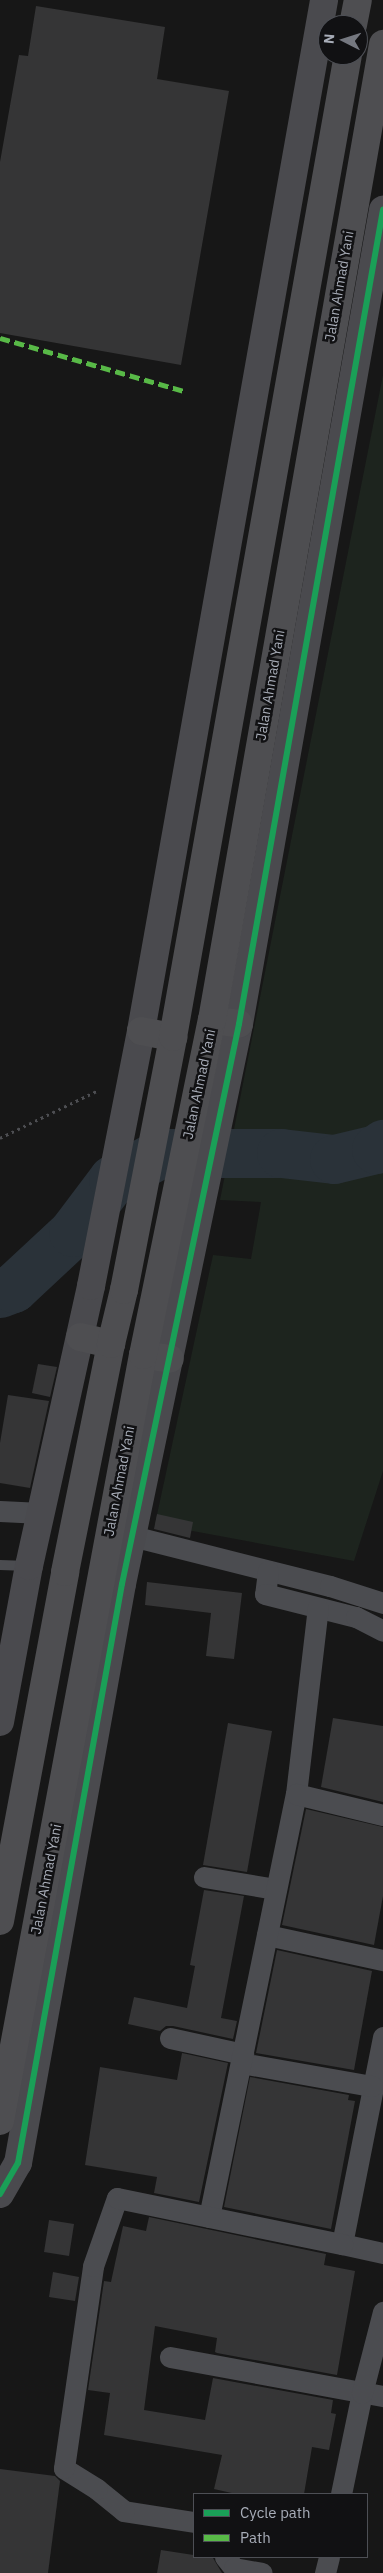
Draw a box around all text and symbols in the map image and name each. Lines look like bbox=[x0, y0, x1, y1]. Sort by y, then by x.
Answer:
north arrow bbox=[318, 15, 368, 65]
text: N bbox=[320, 33, 338, 45]
street label: Jalan Ahmad Yani bbox=[321, 230, 357, 342]
street label: Jalan Ahmad Yani bbox=[252, 629, 288, 741]
street label: Jalan Ahmad Yani bbox=[179, 1028, 219, 1140]
street label: Jalan Ahmad Yani bbox=[100, 1425, 138, 1537]
street label: Jalan Ahmad Yani bbox=[27, 1823, 65, 1935]
legend bbox=[193, 2493, 368, 2558]
text: Cycle path bbox=[240, 2503, 311, 2522]
text: Path bbox=[240, 2528, 271, 2547]

